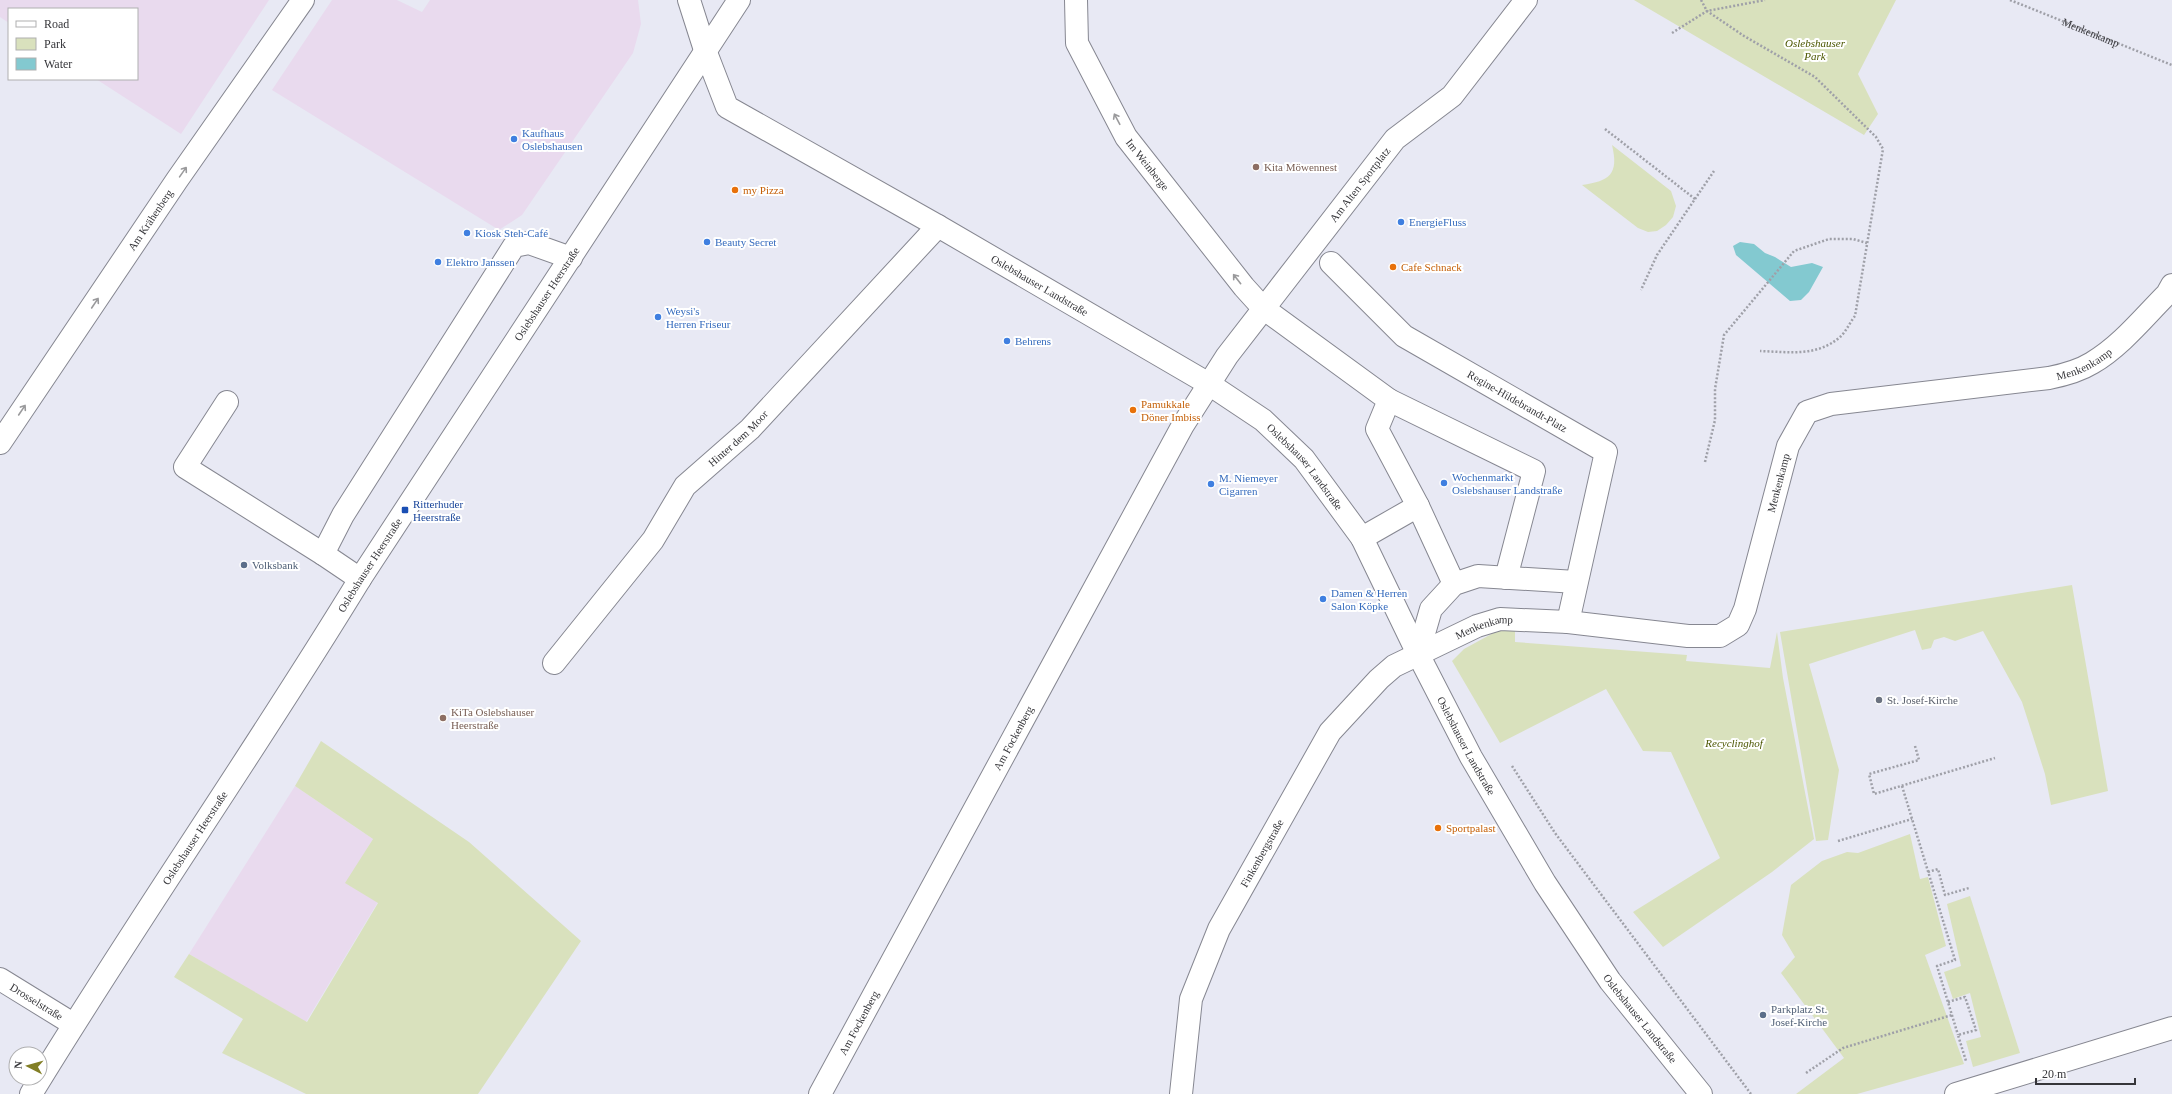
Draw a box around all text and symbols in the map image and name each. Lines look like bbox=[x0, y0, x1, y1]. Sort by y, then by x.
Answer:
legend bbox=[8, 8, 138, 80]
street label: Menkenkamp bbox=[2060, 16, 2122, 49]
text: Road bbox=[44, 17, 69, 31]
text: Park bbox=[44, 37, 66, 51]
park label: Oslebshauser Park bbox=[1785, 37, 1846, 62]
text: Water bbox=[44, 57, 72, 71]
one-way arrow bbox=[1113, 114, 1121, 126]
place label: Kaufhaus Oslebshausen bbox=[522, 127, 583, 152]
marker: Kaufhaus Oslebshausen bbox=[509, 134, 519, 144]
street label: Im Weinberge bbox=[1124, 136, 1172, 193]
street label: Am Alten Sportplatz bbox=[1327, 145, 1393, 224]
place label: Kita Möwennest bbox=[1264, 161, 1337, 173]
marker: Kita Möwennest bbox=[1251, 162, 1261, 172]
one-way arrow bbox=[179, 167, 187, 178]
place label: my Pizza bbox=[743, 184, 784, 196]
marker: my Pizza bbox=[730, 185, 740, 195]
street label: Am Krähenberg bbox=[125, 187, 175, 253]
place label: EnergieFluss bbox=[1409, 216, 1466, 228]
marker: EnergieFluss bbox=[1396, 217, 1406, 227]
place label: Kiosk Steh-Café bbox=[475, 227, 548, 239]
marker: Kiosk Steh-Café bbox=[462, 228, 472, 238]
place label: Beauty Secret bbox=[715, 236, 776, 248]
marker: Beauty Secret bbox=[702, 237, 712, 247]
street label: Oslebshauser Heerstraße bbox=[512, 245, 582, 343]
street label: Oslebshauser Landstraße bbox=[989, 252, 1090, 318]
place label: Elektro Janssen bbox=[446, 256, 515, 268]
marker: Elektro Janssen bbox=[433, 257, 443, 267]
place label: Cafe Schnack bbox=[1401, 261, 1462, 273]
marker: Cafe Schnack bbox=[1388, 262, 1398, 272]
one-way arrow bbox=[1233, 273, 1242, 284]
one-way arrow bbox=[91, 297, 99, 308]
place label: Weysi's Herren Friseur bbox=[666, 305, 731, 330]
marker: Weysi's Herren Friseur bbox=[653, 312, 663, 322]
place label: Behrens bbox=[1015, 335, 1051, 347]
marker: Behrens bbox=[1002, 336, 1012, 346]
street label: Menkenkamp bbox=[2055, 345, 2114, 382]
street label: Regine-Hildebrandt-Platz bbox=[1465, 368, 1570, 435]
place label: Pamukkale Döner Imbiss bbox=[1141, 398, 1201, 423]
one-way arrow bbox=[18, 405, 26, 416]
marker: Pamukkale Döner Imbiss bbox=[1128, 405, 1138, 415]
street label: Hinter dem Moor bbox=[706, 408, 771, 469]
street label: Oslebshauser Landstraße bbox=[1265, 421, 1345, 512]
street label: Menkenkamp bbox=[1765, 452, 1792, 514]
place label: Wochenmarkt Oslebshauser Landstraße bbox=[1452, 471, 1562, 496]
place label: M. Niemeyer Cigarren bbox=[1219, 472, 1278, 497]
marker: Wochenmarkt Oslebshauser Landstraße bbox=[1439, 478, 1449, 488]
marker: M. Niemeyer Cigarren bbox=[1206, 479, 1216, 489]
place label: Ritterhuder Heerstraße bbox=[413, 498, 463, 523]
marker: Ritterhuder Heerstraße bbox=[400, 505, 410, 515]
street label: Oslebshauser Heerstraße bbox=[335, 516, 404, 614]
place label: Volksbank bbox=[252, 559, 299, 571]
marker: Volksbank bbox=[239, 560, 249, 570]
place label: Damen & Herren Salon Köpke bbox=[1331, 587, 1408, 612]
marker: Damen & Herren Salon Köpke bbox=[1318, 594, 1328, 604]
street label: Menkenkamp bbox=[1453, 613, 1514, 642]
street label: Oslebshauser Landstraße bbox=[1435, 694, 1498, 797]
place label: St. Josef-Kirche bbox=[1887, 694, 1958, 706]
marker: St. Josef-Kirche bbox=[1874, 695, 1884, 705]
street label: Am Fockenberg bbox=[991, 704, 1036, 772]
place label: KiTa Oslebshauser Heerstraße bbox=[451, 706, 535, 731]
marker: KiTa Oslebshauser Heerstraße bbox=[438, 713, 448, 723]
park label: Recyclinghof bbox=[1704, 737, 1765, 749]
street label: Oslebshauser Heerstraße bbox=[160, 789, 230, 887]
street label: Finkenbergstraße bbox=[1238, 817, 1286, 889]
place label: Sportpalast bbox=[1446, 822, 1496, 834]
marker: Sportpalast bbox=[1433, 823, 1443, 833]
street label: Oslebshauser Landstraße bbox=[1601, 972, 1680, 1065]
street label: Drosselstraße bbox=[8, 981, 65, 1022]
street label: Am Fockenberg bbox=[836, 988, 881, 1057]
place label: Parkplatz St. Josef-Kirche bbox=[1771, 1003, 1827, 1028]
marker: Parkplatz St. Josef-Kirche bbox=[1758, 1010, 1768, 1020]
north arrow bbox=[8, 1046, 48, 1086]
text: N bbox=[12, 1060, 24, 1070]
scale bar bbox=[2036, 1060, 2135, 1086]
text: 20 m bbox=[2042, 1067, 2067, 1081]

